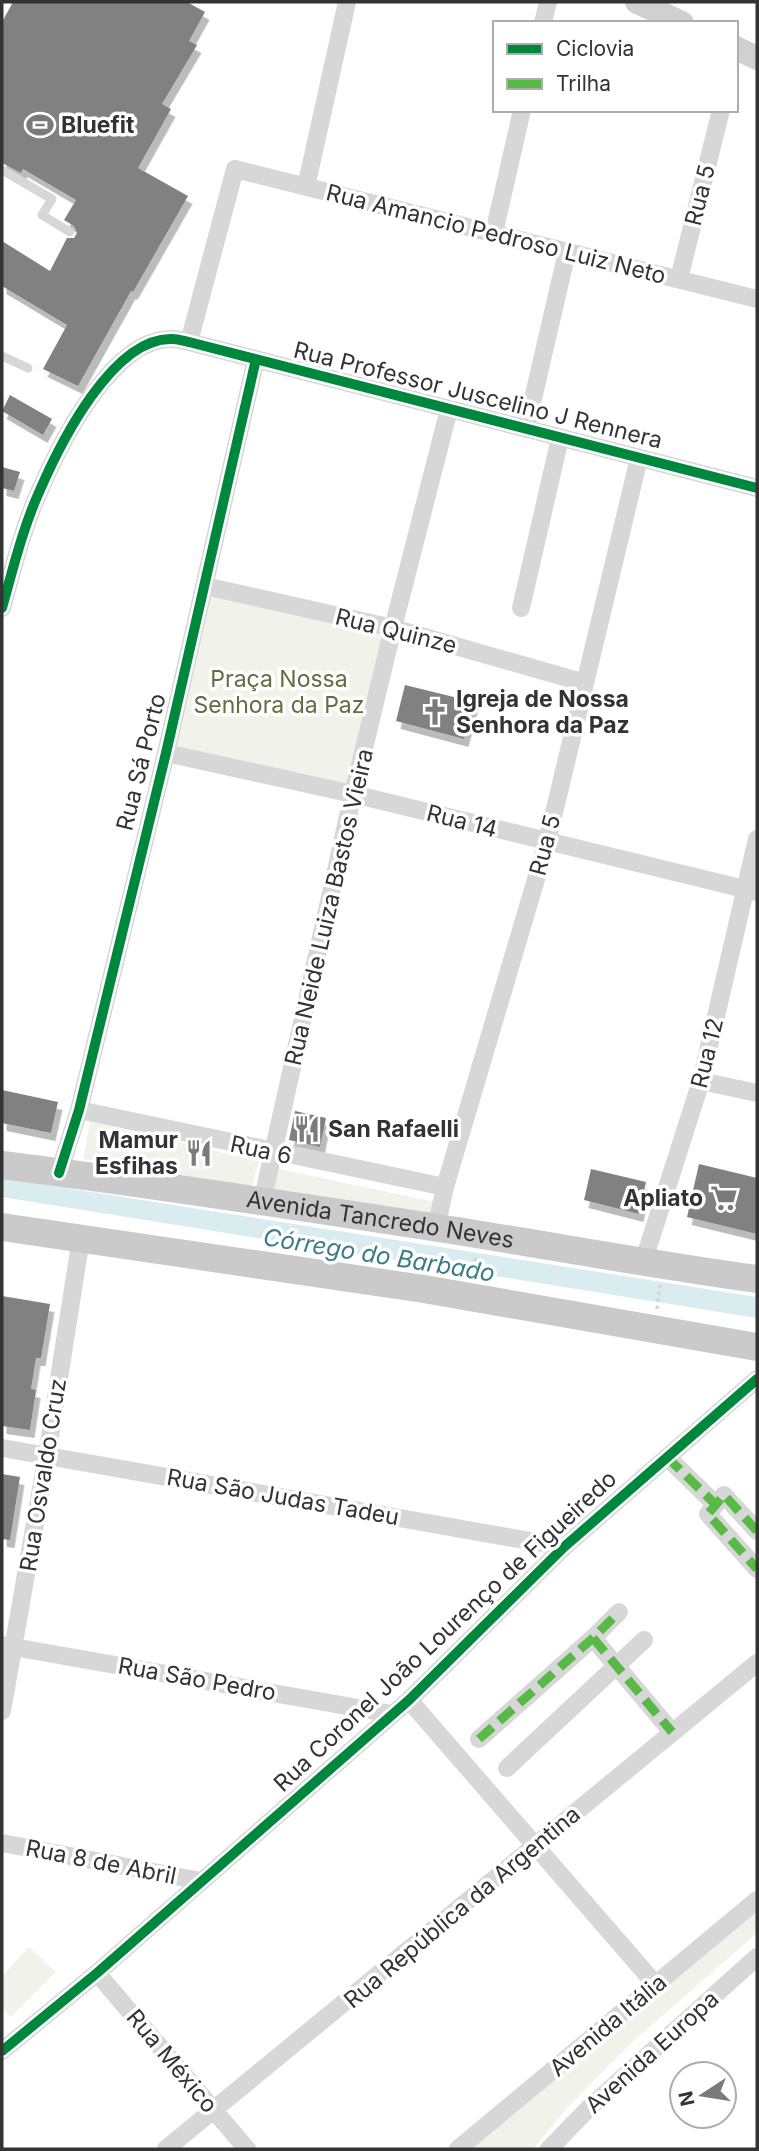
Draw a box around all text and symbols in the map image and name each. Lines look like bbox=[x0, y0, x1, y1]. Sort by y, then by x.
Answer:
legend bbox=[493, 21, 738, 112]
text: Ciclovia bbox=[556, 36, 634, 61]
text: Trilha bbox=[556, 71, 611, 96]
sports icon: Bluefit bbox=[25, 110, 55, 140]
place label: Bluefit bbox=[61, 111, 135, 139]
street label: Rua 5 bbox=[679, 162, 721, 228]
street label: Rua Amancio Pedroso Luiz Neto bbox=[323, 178, 669, 290]
street label: Rua Professor Juscelino J Rennera bbox=[291, 336, 665, 454]
street label: Rua Quinze bbox=[333, 602, 459, 660]
park label: Praça Nossa Senhora da Paz bbox=[194, 665, 364, 719]
place label: Igreja de Nossa Senhora da Paz bbox=[456, 685, 630, 739]
street label: Rua Sá Porto bbox=[110, 690, 172, 834]
church icon: Igreja de Nossa Senhora da Paz bbox=[420, 697, 450, 727]
street label: Rua Neide Luiza Bastos Vieira bbox=[279, 746, 379, 1068]
street label: Rua 14 bbox=[424, 799, 500, 843]
street label: Rua 5 bbox=[523, 812, 567, 878]
street label: Rua 12 bbox=[685, 1015, 729, 1091]
restaurant icon: San Rafaelli bbox=[292, 1114, 322, 1144]
place label: San Rafaelli bbox=[328, 1115, 459, 1143]
place label: Mamur Esfihas bbox=[95, 1126, 178, 1180]
street label: Rua 6 bbox=[228, 1130, 294, 1170]
restaurant icon: Mamur Esfihas bbox=[184, 1138, 214, 1168]
supermarket icon: Apliato bbox=[709, 1183, 739, 1213]
place label: Apliato bbox=[623, 1184, 703, 1212]
street label: Avenida Tancredo Neves bbox=[245, 1185, 516, 1254]
water label: Córrego do Barbado bbox=[261, 1222, 497, 1288]
street label: Rua Osvaldo Cruz bbox=[14, 1377, 72, 1573]
street label: Rua São Judas Tadeu bbox=[165, 1463, 401, 1531]
street label: Rua Coronel João Lourenço de Figueiredo bbox=[268, 1465, 622, 1797]
street label: Rua São Pedro bbox=[116, 1651, 278, 1707]
street label: Rua República da Argentina bbox=[338, 1800, 586, 2014]
street label: Rua 8 de Abril bbox=[23, 1834, 179, 1890]
street label: Avenida Itália bbox=[544, 1968, 672, 2082]
street label: Avenida Europa bbox=[580, 1985, 724, 2119]
street label: Rua México bbox=[121, 2004, 223, 2118]
north arrow bbox=[668, 2060, 738, 2130]
text: N bbox=[674, 2089, 700, 2108]

